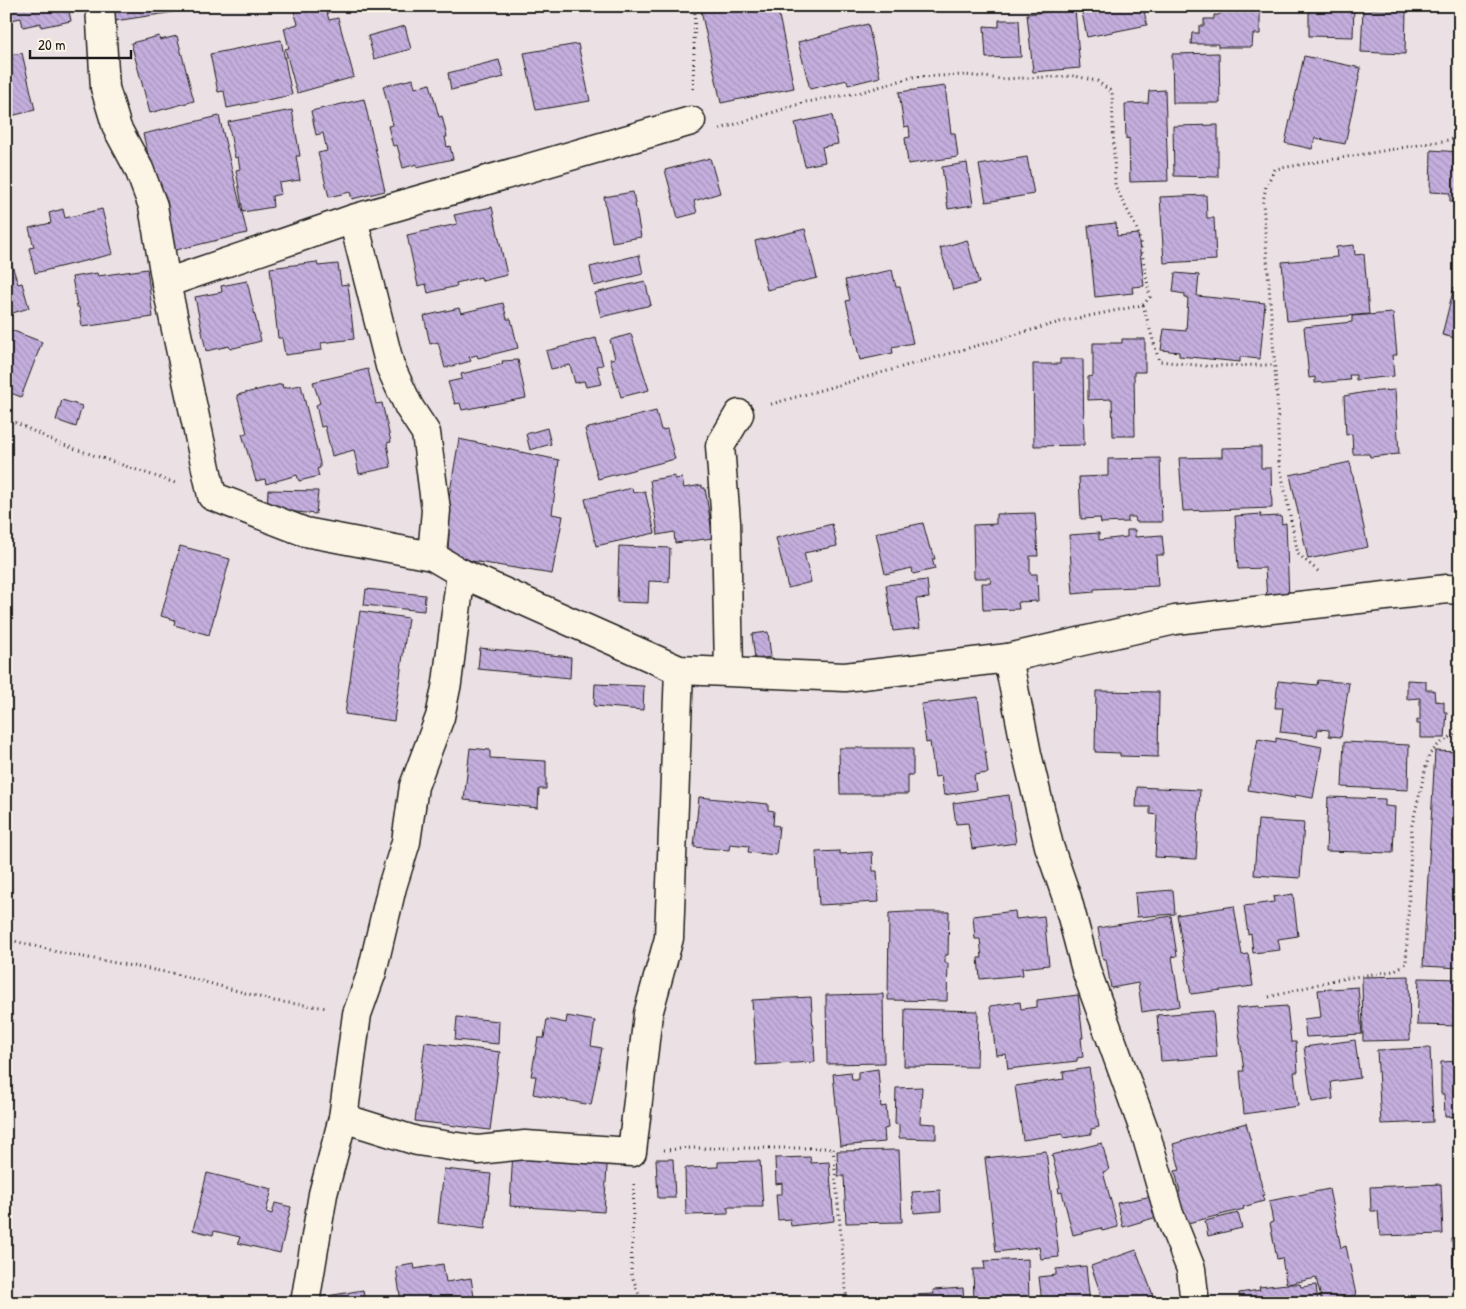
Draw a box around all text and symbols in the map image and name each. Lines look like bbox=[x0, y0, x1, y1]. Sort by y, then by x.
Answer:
scale bar bbox=[30, 28, 131, 60]
text: 20 m bbox=[38, 34, 65, 55]

